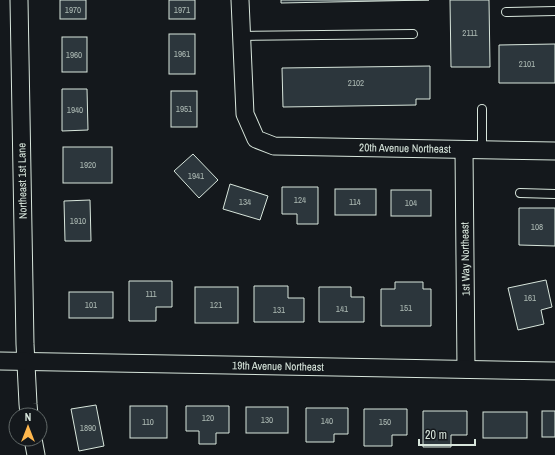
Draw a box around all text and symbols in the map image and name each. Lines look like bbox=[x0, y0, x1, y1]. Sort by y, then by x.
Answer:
house number: 1970 bbox=[65, 4, 81, 16]
house number: 1971 bbox=[174, 4, 190, 16]
house number: 2111 bbox=[462, 27, 478, 39]
house number: 1961 bbox=[174, 48, 190, 60]
house number: 1960 bbox=[66, 49, 82, 61]
house number: 2101 bbox=[519, 58, 535, 70]
house number: 2102 bbox=[348, 77, 364, 89]
house number: 1951 bbox=[176, 103, 192, 115]
house number: 1940 bbox=[67, 104, 83, 116]
street label: 20th Avenue Northeast bbox=[359, 140, 451, 156]
street label: Northeast 1st Lane bbox=[14, 143, 30, 219]
house number: 1920 bbox=[80, 159, 96, 171]
house number: 1941 bbox=[188, 170, 204, 182]
house number: 124 bbox=[294, 194, 306, 206]
house number: 134 bbox=[239, 196, 251, 208]
house number: 114 bbox=[349, 196, 361, 208]
house number: 104 bbox=[405, 197, 417, 209]
house number: 1910 bbox=[70, 215, 86, 227]
street label: 1st Way Northeast bbox=[457, 221, 473, 296]
house number: 108 bbox=[531, 221, 543, 233]
house number: 111 bbox=[145, 288, 157, 300]
house number: 161 bbox=[524, 292, 536, 304]
house number: 101 bbox=[85, 299, 97, 311]
house number: 121 bbox=[210, 299, 222, 311]
house number: 151 bbox=[400, 302, 412, 314]
house number: 141 bbox=[336, 303, 348, 315]
house number: 131 bbox=[273, 304, 285, 316]
street label: 19th Avenue Northeast bbox=[232, 358, 324, 374]
north arrow bbox=[8, 407, 48, 447]
text: N bbox=[25, 410, 31, 424]
house number: 120 bbox=[202, 412, 214, 424]
house number: 130 bbox=[261, 414, 273, 426]
house number: 140 bbox=[321, 415, 333, 427]
house number: 110 bbox=[142, 416, 154, 428]
house number: 150 bbox=[379, 416, 391, 428]
scale bar bbox=[419, 421, 475, 447]
house number: 1890 bbox=[80, 422, 96, 434]
text: 20 m bbox=[425, 427, 447, 443]

